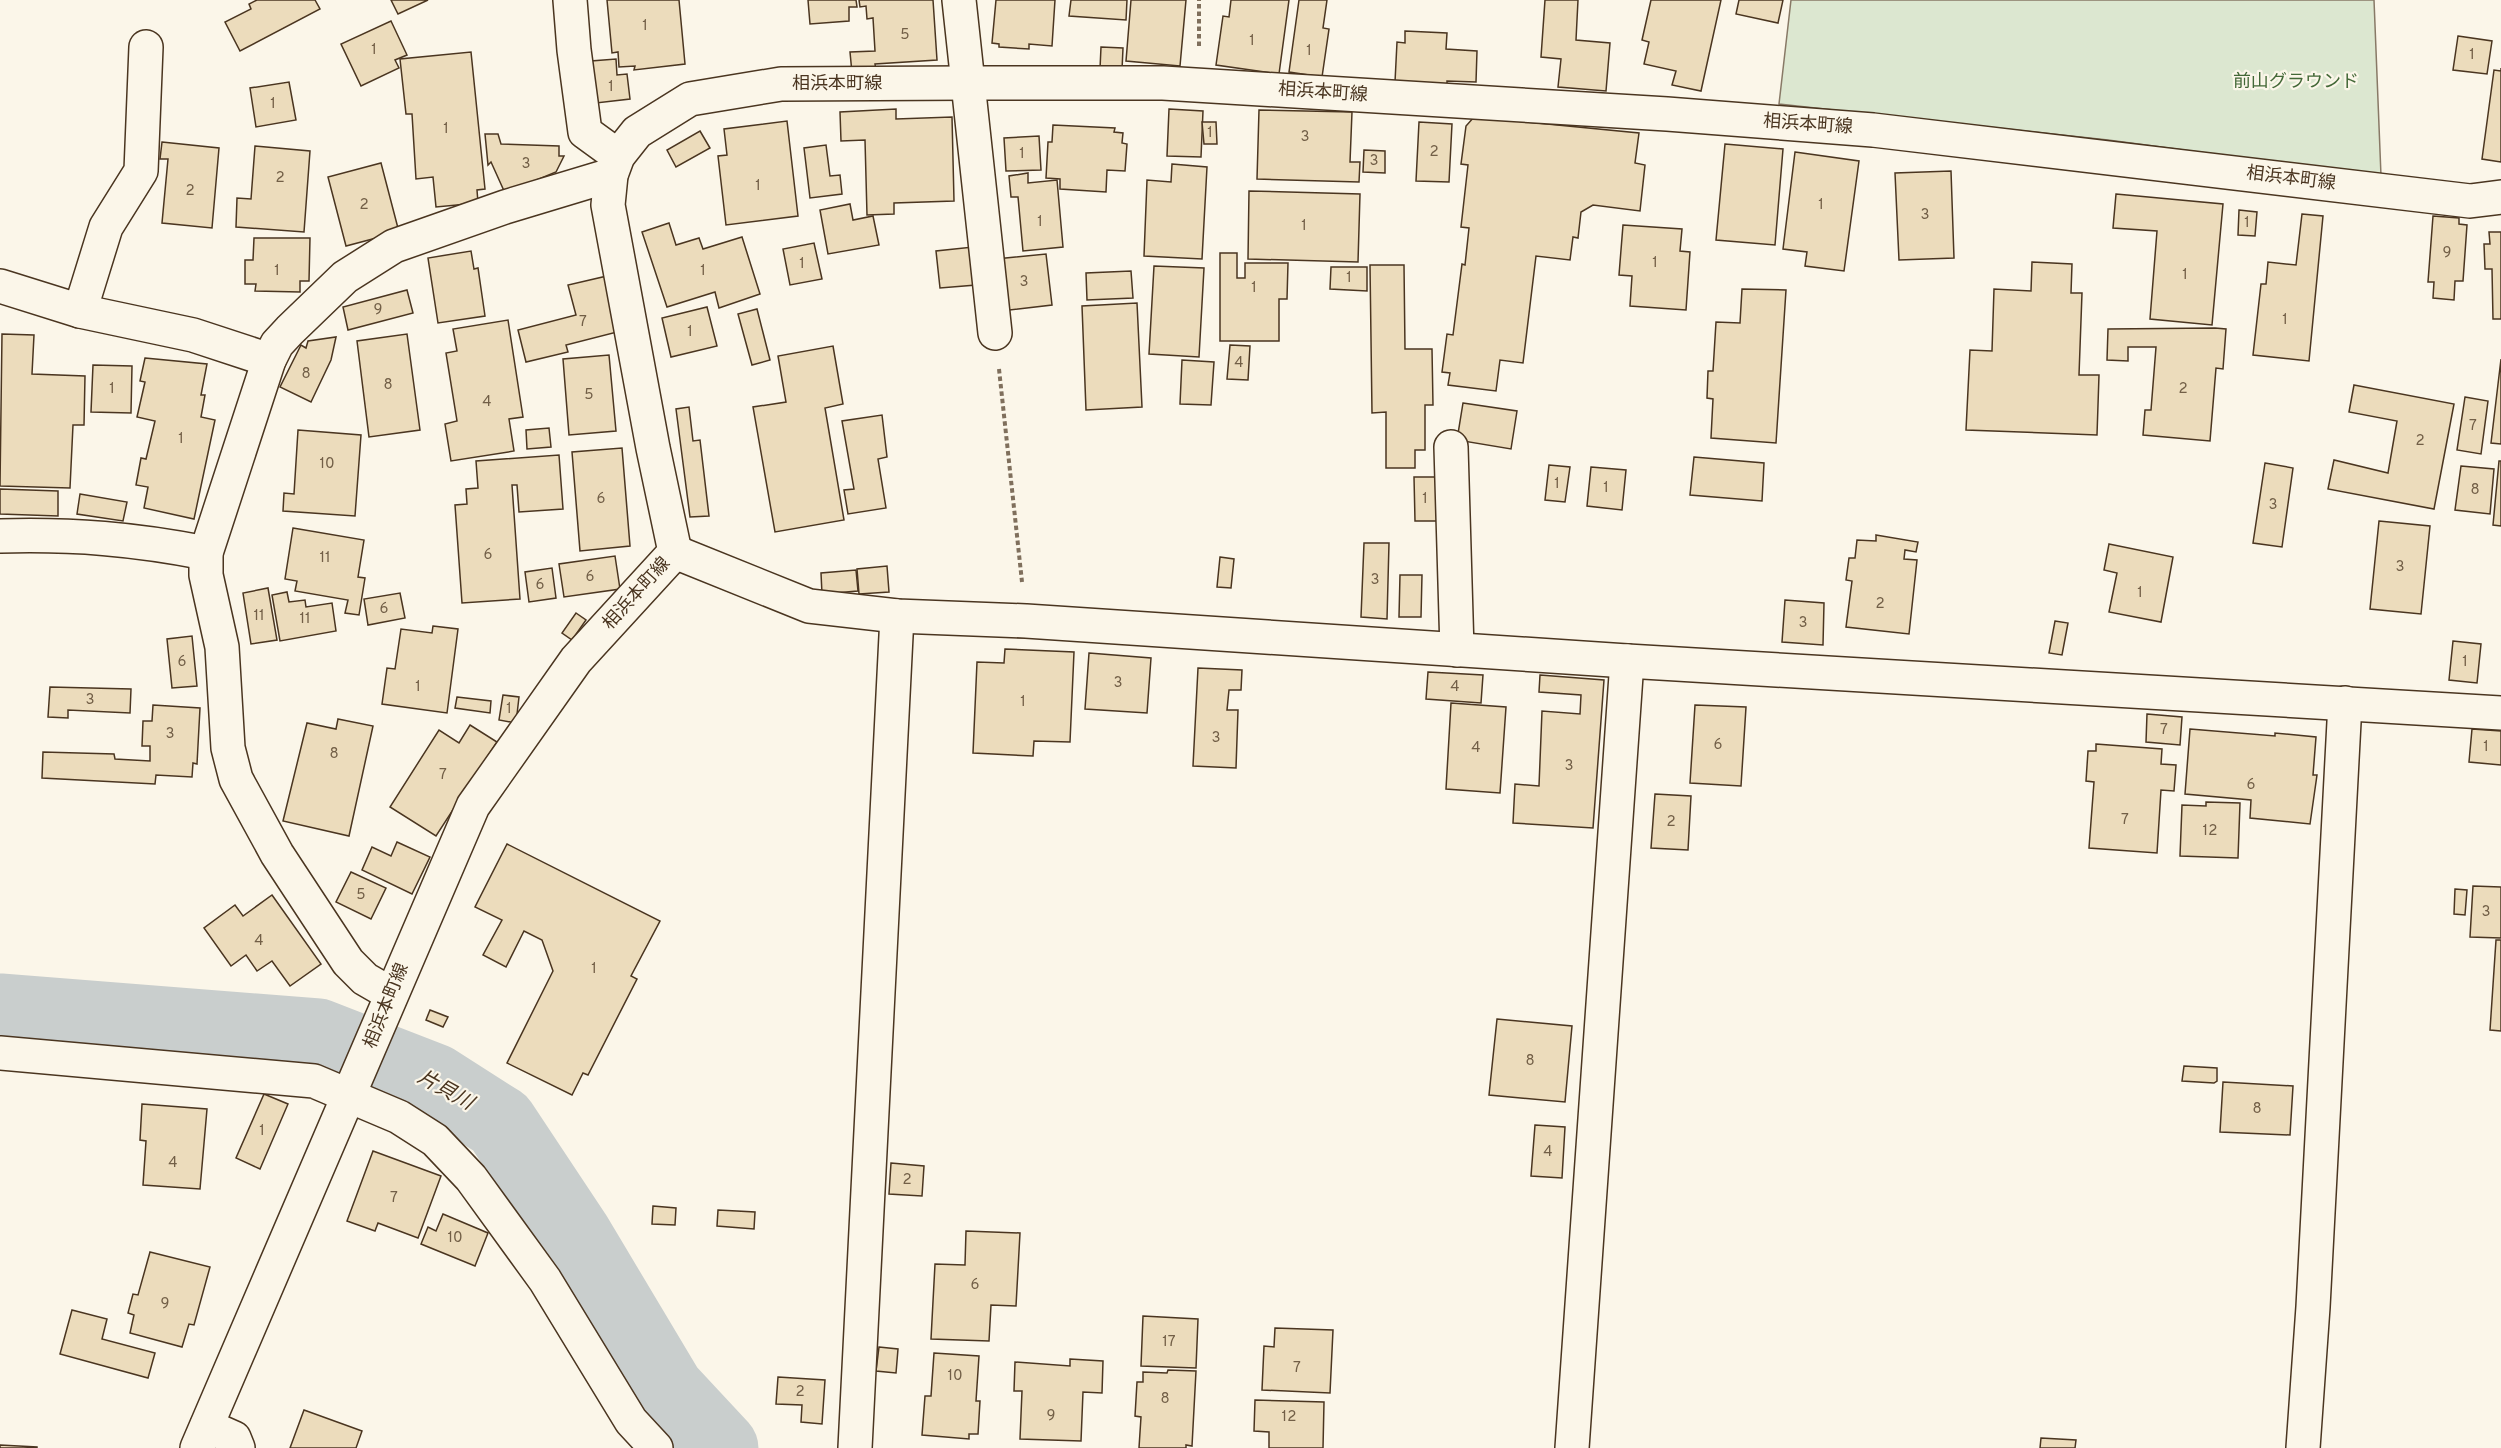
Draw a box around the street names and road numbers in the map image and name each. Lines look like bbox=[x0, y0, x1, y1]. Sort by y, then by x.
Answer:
street label: 相浜本町線 bbox=[792, 73, 882, 96]
street label: 相浜本町線 bbox=[1277, 78, 1369, 108]
street label: 相浜本町線 bbox=[1762, 110, 1854, 140]
street label: 相浜本町線 bbox=[2245, 162, 2337, 196]
street label: 相浜本町線 bbox=[598, 553, 676, 635]
street label: 相浜本町線 bbox=[359, 960, 415, 1052]

